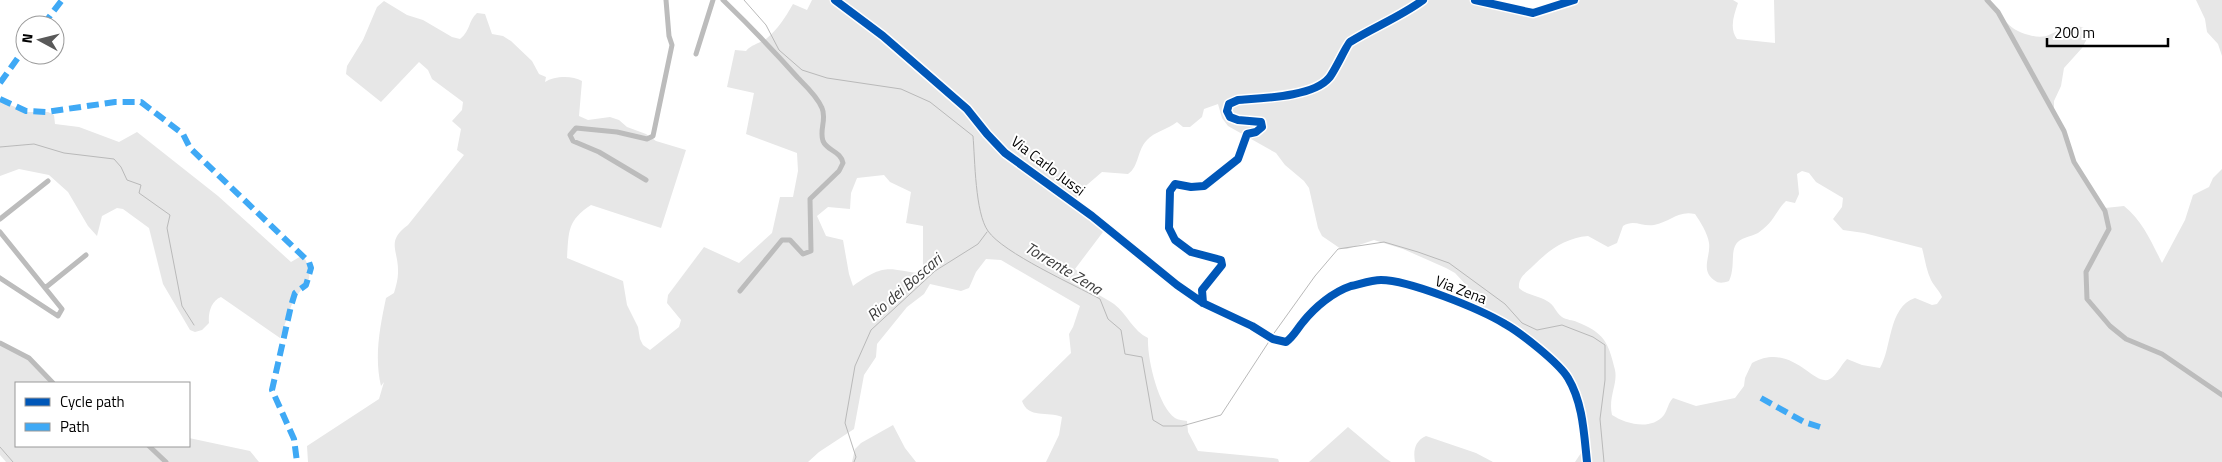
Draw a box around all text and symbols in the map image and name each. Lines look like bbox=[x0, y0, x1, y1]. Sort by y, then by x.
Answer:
north arrow bbox=[15, 15, 65, 65]
scale bar bbox=[2047, 15, 2168, 47]
text: 200 m bbox=[2054, 21, 2095, 44]
text: N bbox=[16, 32, 38, 44]
street label: Via Carlo Jussi bbox=[1006, 130, 1090, 201]
water label: Torrente Zena bbox=[1021, 235, 1108, 301]
water label: Rio dei Boscari bbox=[861, 246, 948, 326]
street label: Via Zena bbox=[1432, 269, 1491, 310]
legend bbox=[15, 382, 190, 447]
text: Cycle path bbox=[60, 390, 125, 413]
text: Path bbox=[60, 415, 90, 438]

